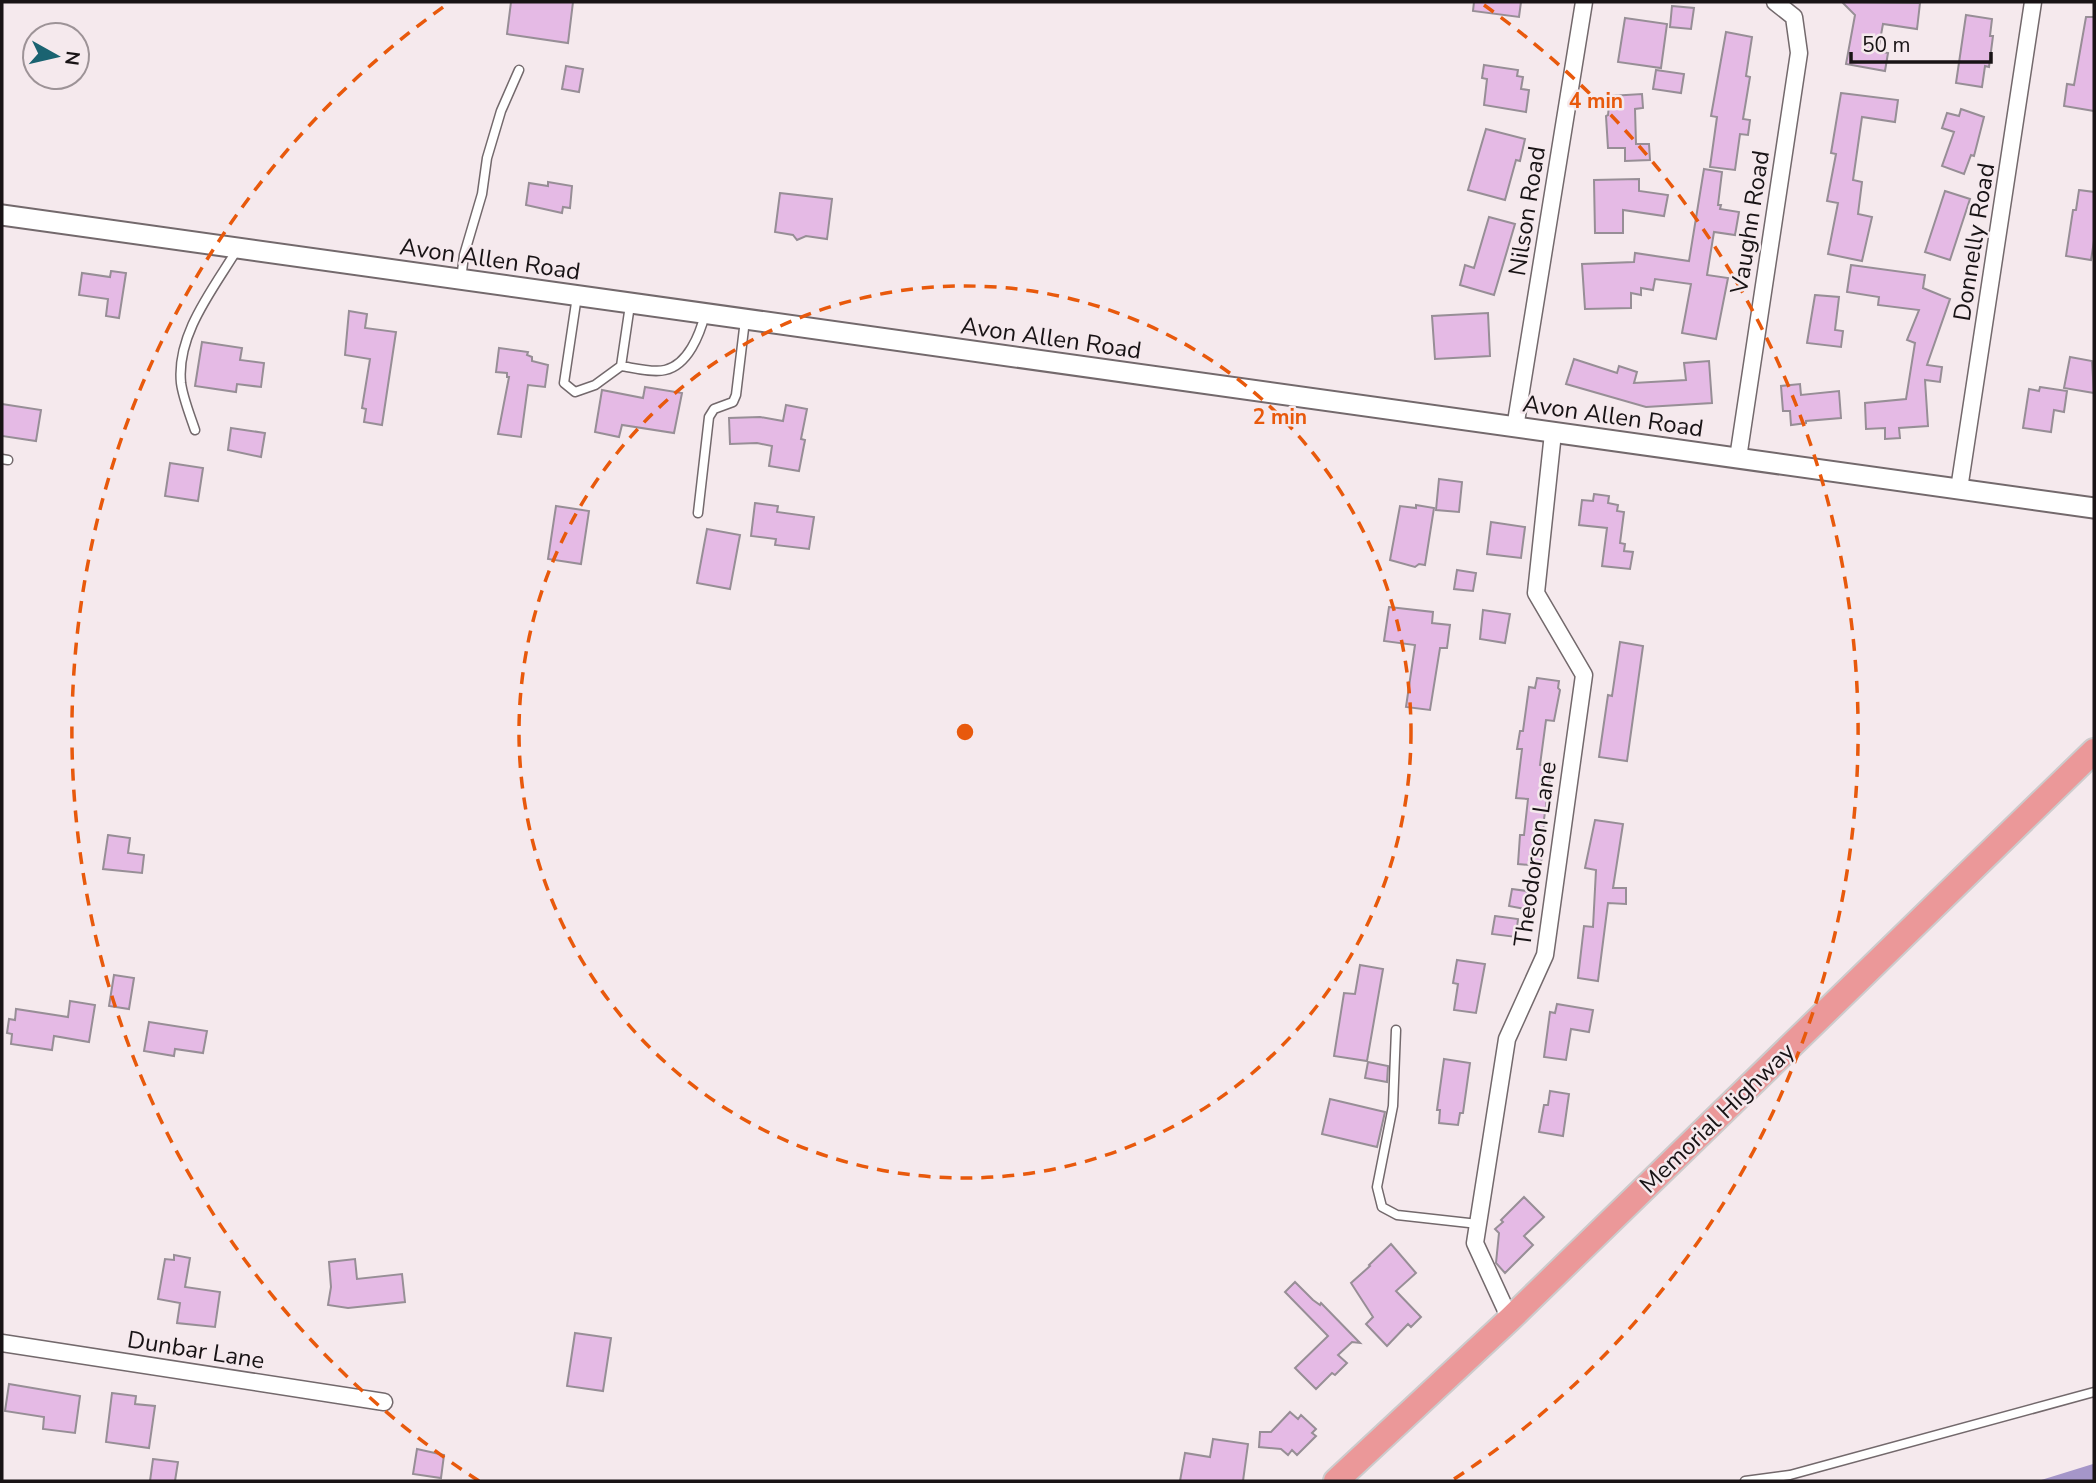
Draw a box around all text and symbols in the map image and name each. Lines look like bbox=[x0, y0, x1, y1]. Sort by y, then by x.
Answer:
north arrow bbox=[21, 21, 91, 91]
scale bar bbox=[1851, 21, 1991, 65]
text: 50 m bbox=[1862, 31, 1911, 59]
text: N bbox=[58, 49, 86, 67]
text: 4 min bbox=[1569, 87, 1623, 115]
street label: Nilson Road bbox=[1501, 144, 1553, 278]
street label: Vaughn Road bbox=[1723, 148, 1777, 297]
street label: Donnelly Road bbox=[1946, 161, 2002, 323]
street label: Avon Allen Road bbox=[398, 230, 582, 288]
street label: Avon Allen Road bbox=[959, 309, 1143, 367]
street label: Avon Allen Road bbox=[1521, 387, 1705, 445]
text: 2 min bbox=[1253, 403, 1307, 431]
centre of rings bbox=[953, 720, 977, 744]
street label: Theodorson Lane bbox=[1506, 759, 1564, 949]
street label: Memorial Highway bbox=[1633, 1035, 1802, 1200]
street label: Dunbar Lane bbox=[125, 1323, 267, 1377]

